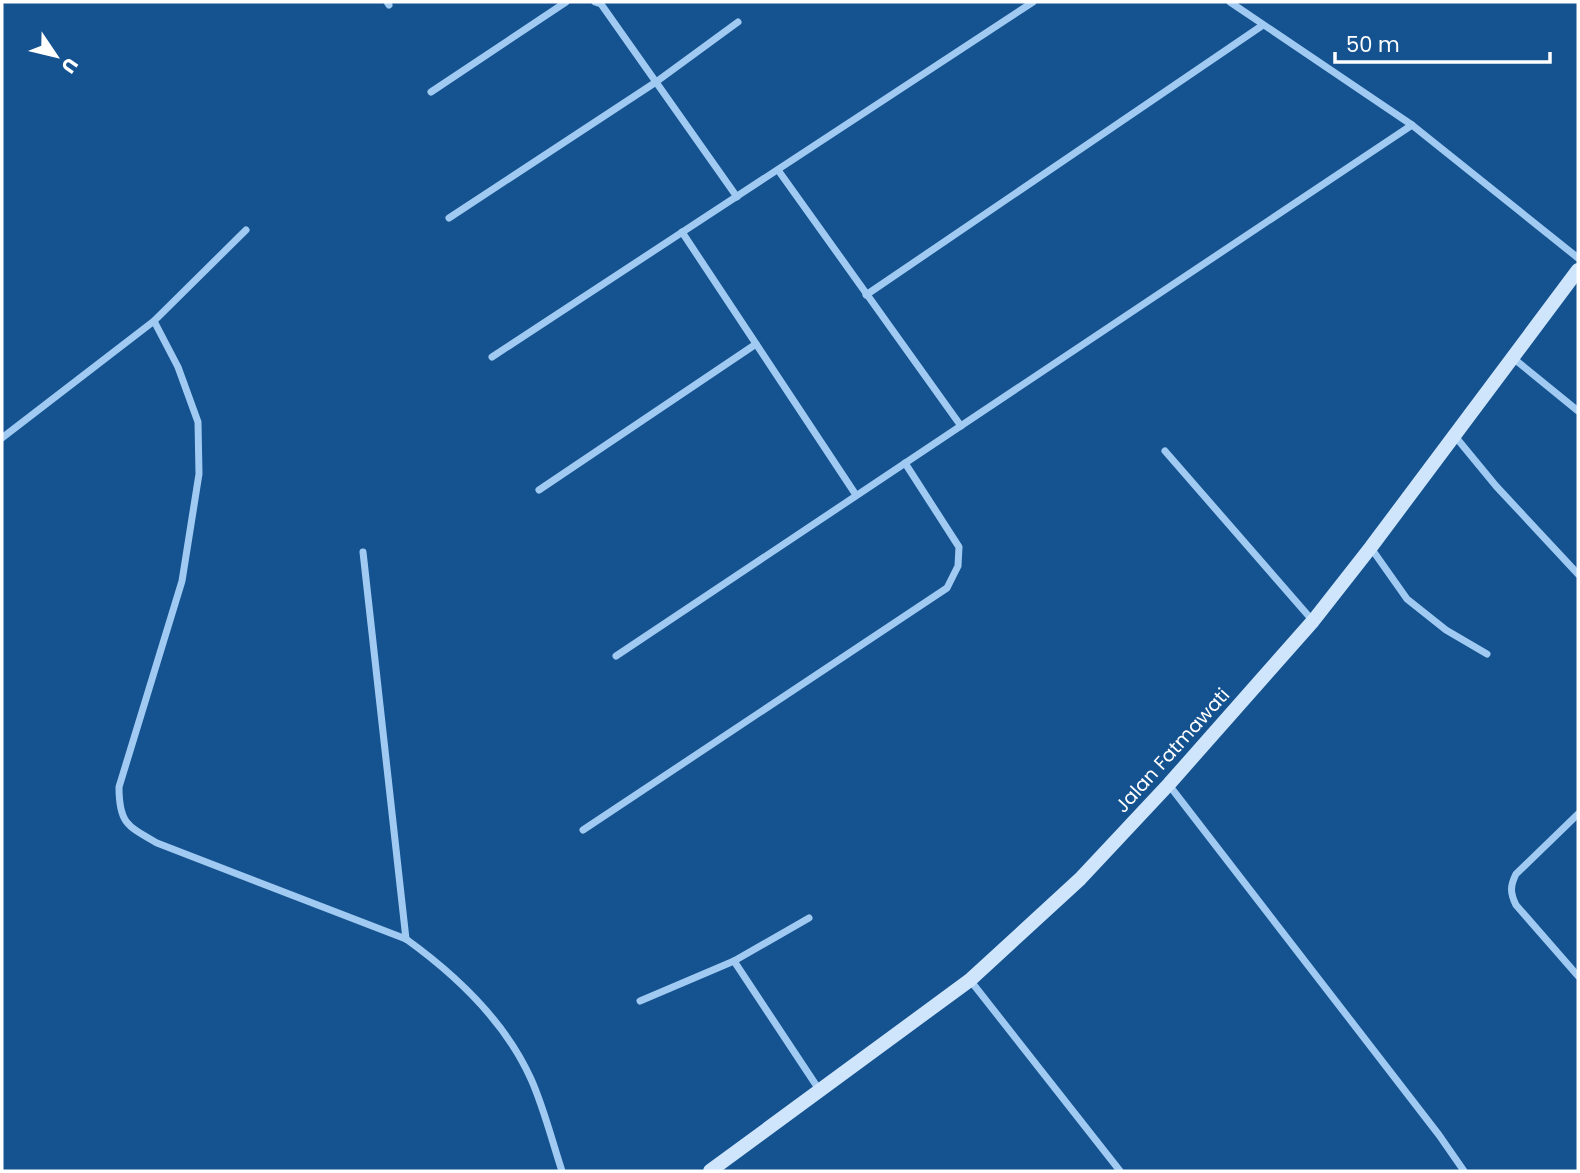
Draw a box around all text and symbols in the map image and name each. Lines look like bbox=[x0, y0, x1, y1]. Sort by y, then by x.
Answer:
north arrow bbox=[21, 21, 91, 91]
scale bar bbox=[1335, 21, 1550, 65]
text: 50 m bbox=[1346, 30, 1400, 59]
text: U bbox=[55, 52, 84, 79]
street label: Jalan Fatmawati bbox=[1109, 682, 1236, 819]

